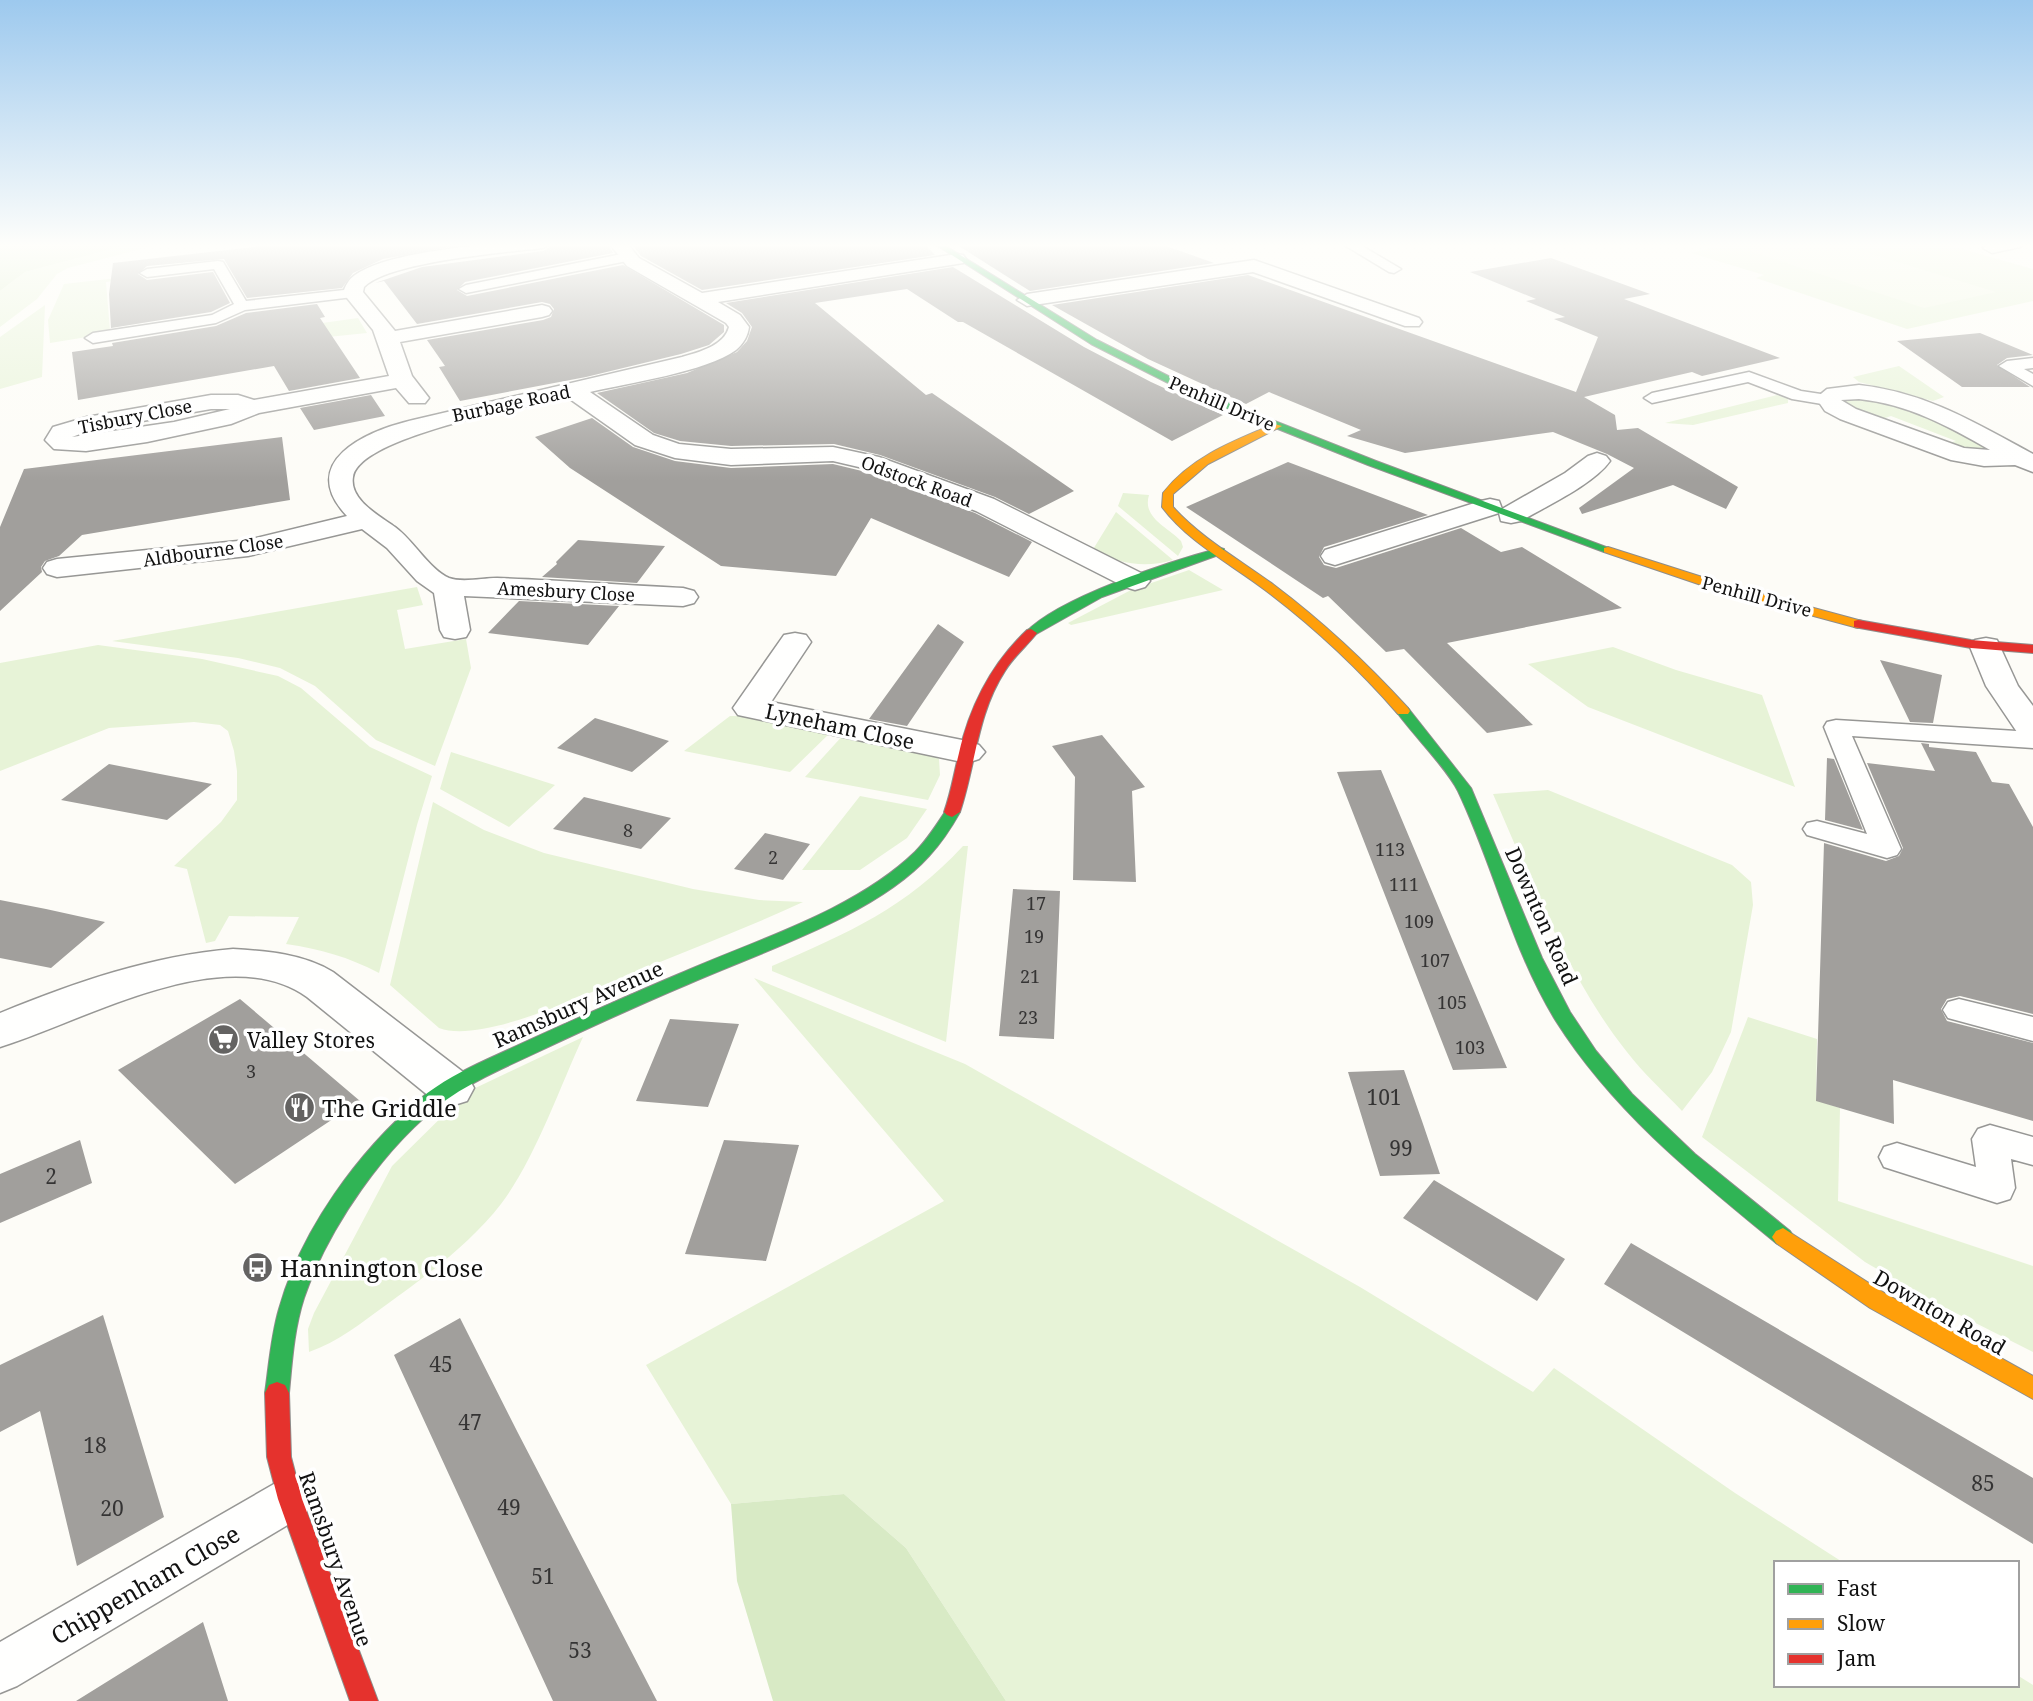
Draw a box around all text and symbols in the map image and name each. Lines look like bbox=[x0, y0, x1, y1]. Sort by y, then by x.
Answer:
street label: Penhill Drive bbox=[1166, 370, 1278, 436]
street label: Burbage Road bbox=[450, 379, 572, 427]
street label: Tisbury Close bbox=[76, 393, 194, 439]
street label: Odstock Road bbox=[858, 450, 976, 512]
street label: Aldbourne Close bbox=[141, 528, 285, 572]
street label: Penhill Drive bbox=[1700, 570, 1814, 622]
street label: Amesbury Close bbox=[496, 575, 636, 607]
street label: Lyneham Close bbox=[763, 697, 917, 755]
house number: 8 bbox=[623, 818, 633, 842]
house number: 113 bbox=[1375, 837, 1405, 861]
street label: Downton Road bbox=[1499, 843, 1585, 989]
house number: 2 bbox=[768, 845, 778, 869]
house number: 111 bbox=[1389, 872, 1419, 896]
house number: 17 bbox=[1026, 891, 1046, 915]
house number: 109 bbox=[1404, 909, 1434, 933]
house number: 19 bbox=[1024, 924, 1044, 948]
house number: 107 bbox=[1420, 948, 1450, 972]
street label: Ramsbury Avenue bbox=[489, 954, 667, 1054]
house number: 21 bbox=[1020, 964, 1040, 988]
house number: 105 bbox=[1437, 990, 1467, 1014]
house number: 23 bbox=[1018, 1005, 1038, 1029]
supermarket icon: Valley Stores bbox=[207, 1023, 241, 1057]
place label: Valley Stores bbox=[247, 1026, 375, 1054]
house number: 103 bbox=[1455, 1035, 1485, 1059]
house number: 3 bbox=[246, 1059, 256, 1083]
house number: 101 bbox=[1366, 1083, 1402, 1111]
restaurant icon: The Griddle bbox=[282, 1090, 316, 1124]
place label: The Griddle bbox=[322, 1091, 457, 1124]
house number: 99 bbox=[1389, 1134, 1413, 1162]
house number: 2 bbox=[45, 1162, 57, 1190]
bus stop icon: Hannington Close bbox=[240, 1250, 274, 1284]
place label: Hannington Close bbox=[280, 1251, 483, 1284]
street label: Downton Road bbox=[1869, 1263, 2011, 1361]
house number: 45 bbox=[429, 1350, 453, 1378]
house number: 47 bbox=[458, 1408, 482, 1436]
house number: 18 bbox=[83, 1431, 107, 1459]
street label: Ramsbury Avenue bbox=[293, 1468, 379, 1650]
house number: 85 bbox=[1971, 1469, 1995, 1497]
house number: 49 bbox=[497, 1493, 521, 1521]
house number: 20 bbox=[100, 1494, 124, 1522]
street label: Chippenham Close bbox=[45, 1517, 245, 1651]
legend bbox=[1774, 1561, 2019, 1687]
house number: 51 bbox=[531, 1562, 555, 1590]
text: Fast bbox=[1837, 1574, 1877, 1602]
text: Slow bbox=[1837, 1609, 1886, 1637]
house number: 53 bbox=[568, 1636, 592, 1664]
text: Jam bbox=[1836, 1644, 1876, 1672]

